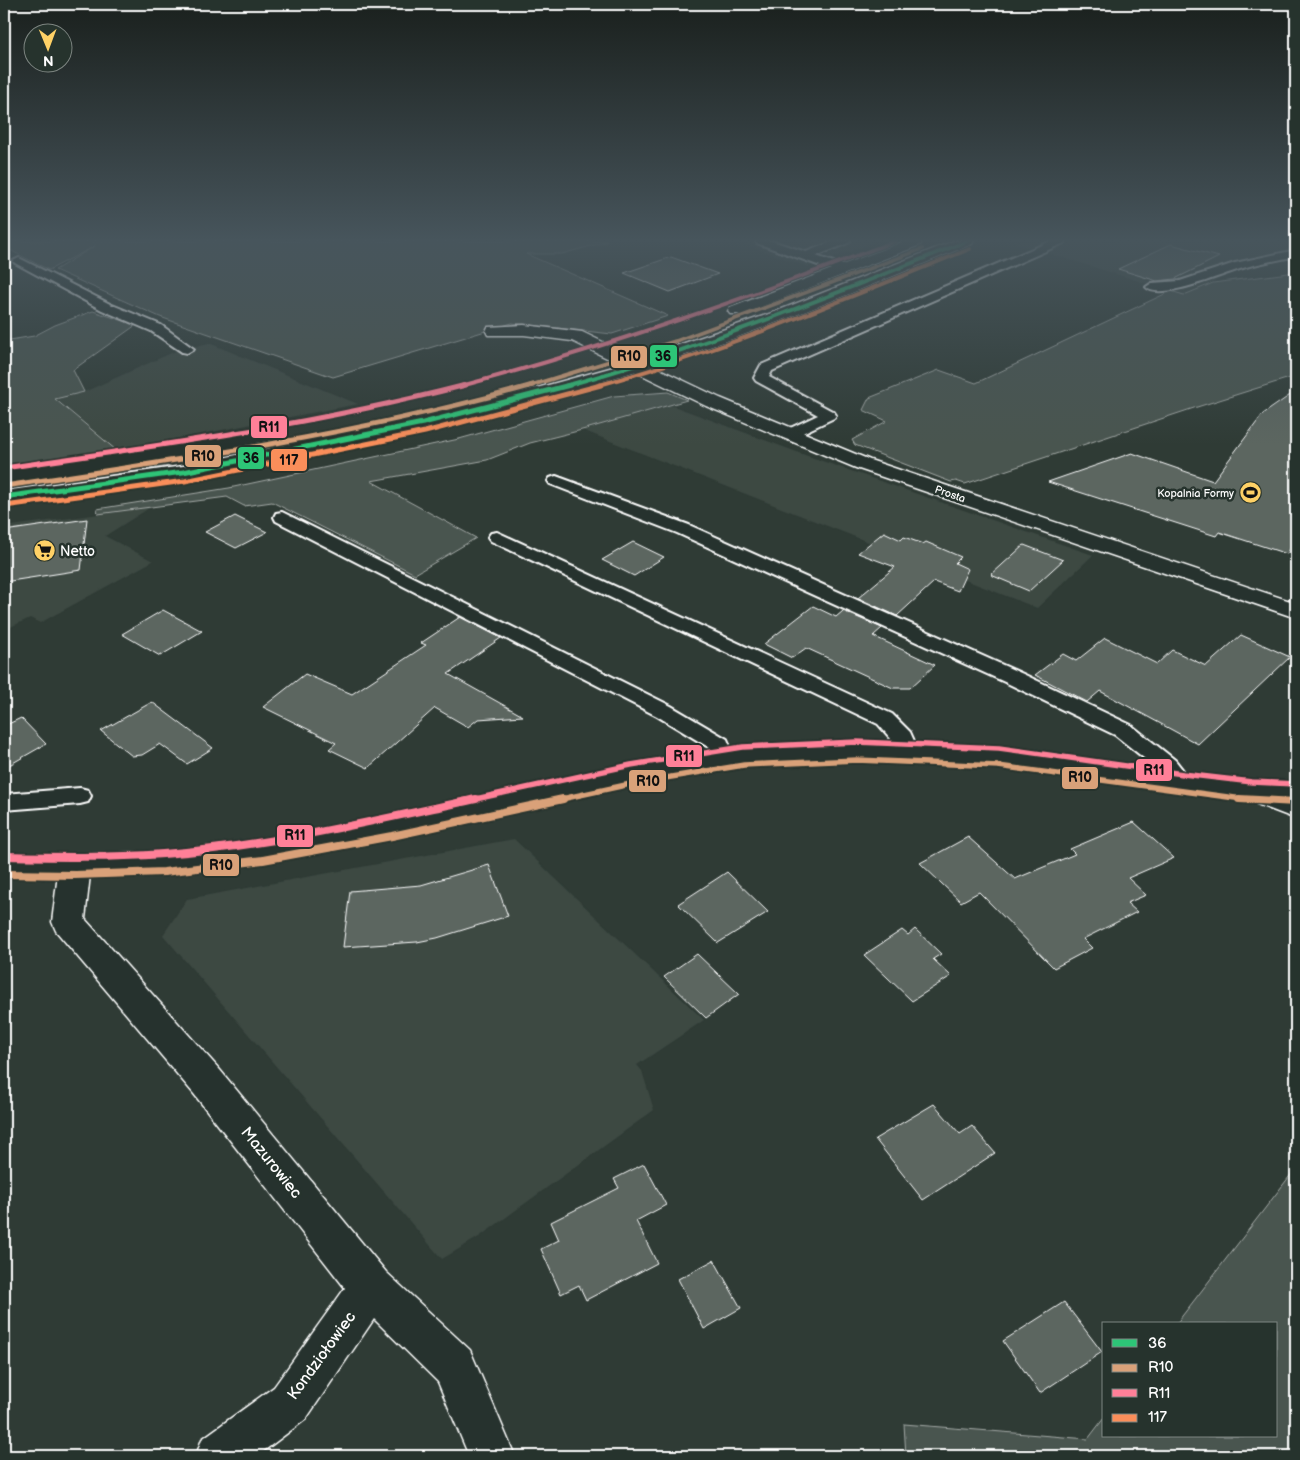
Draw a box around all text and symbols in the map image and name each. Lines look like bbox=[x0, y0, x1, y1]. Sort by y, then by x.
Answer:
north arrow bbox=[22, 22, 72, 72]
text: N bbox=[43, 52, 54, 69]
line badge: 36 bbox=[649, 344, 678, 368]
line badge: R10 bbox=[610, 345, 648, 369]
text: R10 bbox=[617, 348, 641, 365]
text: 36 bbox=[655, 348, 671, 365]
line badge: R11 bbox=[250, 415, 288, 439]
text: R11 bbox=[258, 419, 280, 436]
line badge: R10 bbox=[184, 444, 222, 468]
line badge: 36 bbox=[237, 446, 265, 470]
text: R10 bbox=[191, 448, 215, 465]
line badge: 117 bbox=[270, 448, 308, 472]
text: 36 bbox=[243, 450, 259, 467]
text: 117 bbox=[279, 452, 299, 469]
sports icon: Kopalnia Formy bbox=[1238, 481, 1262, 505]
street label: Prosta bbox=[933, 483, 967, 505]
place label: Kopalnia Formy bbox=[1157, 487, 1234, 500]
supermarket icon: Netto bbox=[32, 539, 56, 563]
place label: Netto bbox=[60, 543, 95, 560]
line badge: R11 bbox=[665, 744, 703, 768]
text: R11 bbox=[673, 748, 695, 765]
line badge: R11 bbox=[1135, 758, 1173, 782]
text: R11 bbox=[1143, 762, 1165, 779]
line badge: R10 bbox=[1061, 766, 1099, 790]
line badge: R10 bbox=[628, 769, 667, 793]
text: R10 bbox=[1068, 769, 1092, 786]
text: R10 bbox=[636, 773, 660, 790]
line badge: R11 bbox=[276, 824, 314, 848]
text: R11 bbox=[284, 827, 306, 844]
line badge: R10 bbox=[202, 853, 240, 877]
text: R10 bbox=[209, 857, 233, 874]
street label: Mazurowiec bbox=[236, 1123, 306, 1203]
street label: Kondziołowiec bbox=[284, 1308, 360, 1404]
legend bbox=[1102, 1322, 1278, 1438]
text: 36 bbox=[1148, 1334, 1166, 1353]
text: R10 bbox=[1148, 1358, 1173, 1377]
text: R11 bbox=[1148, 1384, 1170, 1403]
text: 117 bbox=[1148, 1408, 1168, 1427]

